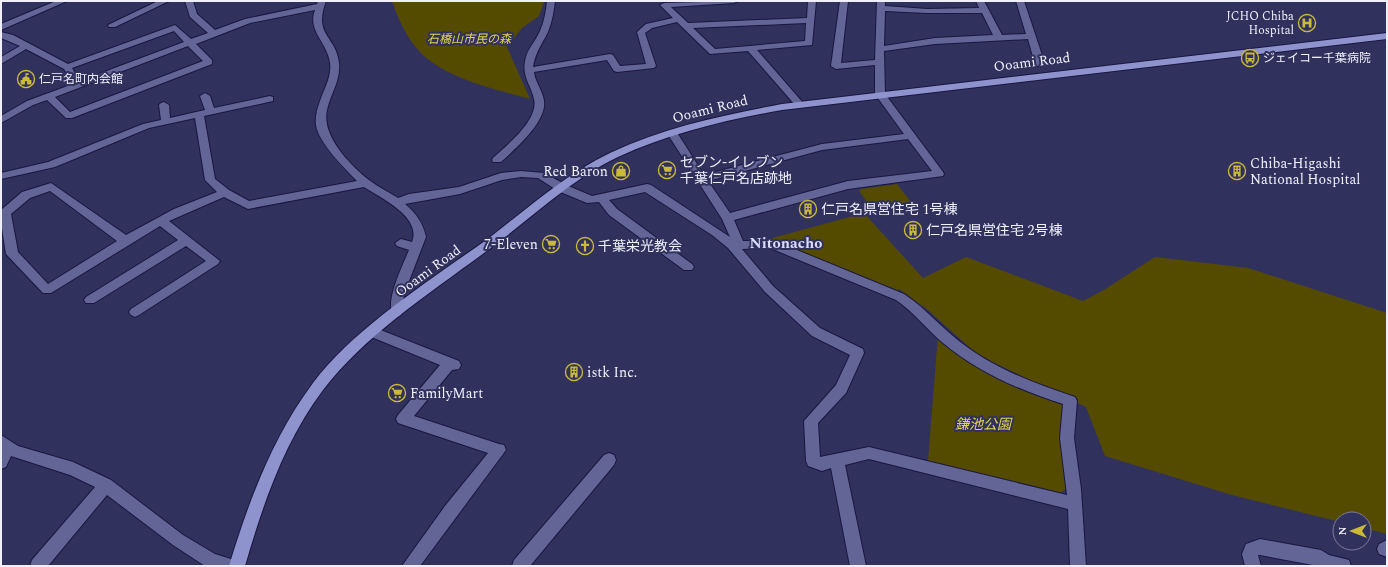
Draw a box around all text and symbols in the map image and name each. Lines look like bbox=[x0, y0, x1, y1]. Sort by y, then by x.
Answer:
place label: JCHO Chiba Hospital bbox=[1226, 7, 1294, 40]
hospital icon: JCHO Chiba Hospital bbox=[1297, 13, 1317, 33]
park label: 石橋山市民の森 bbox=[427, 30, 512, 49]
street label: Ooami Road bbox=[992, 47, 1072, 77]
bus stop icon: ジェイコー千葉病院 bbox=[1240, 48, 1260, 68]
place label: ジェイコー千葉病院 bbox=[1263, 49, 1371, 68]
public building icon: 仁戸名町内会館 bbox=[16, 69, 36, 89]
place label: 仁戸名町内会館 bbox=[39, 70, 123, 89]
street label: Ooami Road bbox=[670, 89, 750, 129]
place label: セブン-イレブン 千葉仁戸名店跡地 bbox=[680, 152, 792, 189]
place label: Chiba-Higashi National Hospital bbox=[1250, 153, 1360, 190]
supermarket icon: セブン-イレブン 千葉仁戸名店跡地 bbox=[657, 160, 677, 180]
place label: Red Baron bbox=[543, 161, 608, 182]
shop icon: Red Baron bbox=[611, 161, 631, 181]
building icon: Chiba-Higashi National Hospital bbox=[1227, 161, 1247, 181]
building icon: 仁戸名県営住宅 1号棟 bbox=[798, 199, 818, 219]
place label: 仁戸名県営住宅 1号棟 bbox=[821, 199, 958, 220]
building icon: 仁戸名県営住宅 2号棟 bbox=[903, 220, 923, 240]
place label: 仁戸名県営住宅 2号棟 bbox=[926, 220, 1063, 241]
district label: Nitonacho bbox=[750, 232, 822, 255]
place label: 7-Eleven bbox=[484, 234, 538, 255]
supermarket icon: 7-Eleven bbox=[541, 234, 561, 254]
church icon: 千葉栄光教会 bbox=[575, 236, 595, 256]
place label: 千葉栄光教会 bbox=[598, 236, 682, 257]
street label: Ooami Road bbox=[391, 240, 466, 302]
building icon: istk Inc. bbox=[564, 362, 584, 382]
place label: istk Inc. bbox=[587, 362, 637, 383]
supermarket icon: FamilyMart bbox=[387, 383, 407, 403]
place label: FamilyMart bbox=[410, 383, 483, 404]
park label: 鎌池公園 bbox=[955, 414, 1013, 435]
north arrow bbox=[1332, 511, 1372, 551]
text: N bbox=[1334, 526, 1351, 535]

